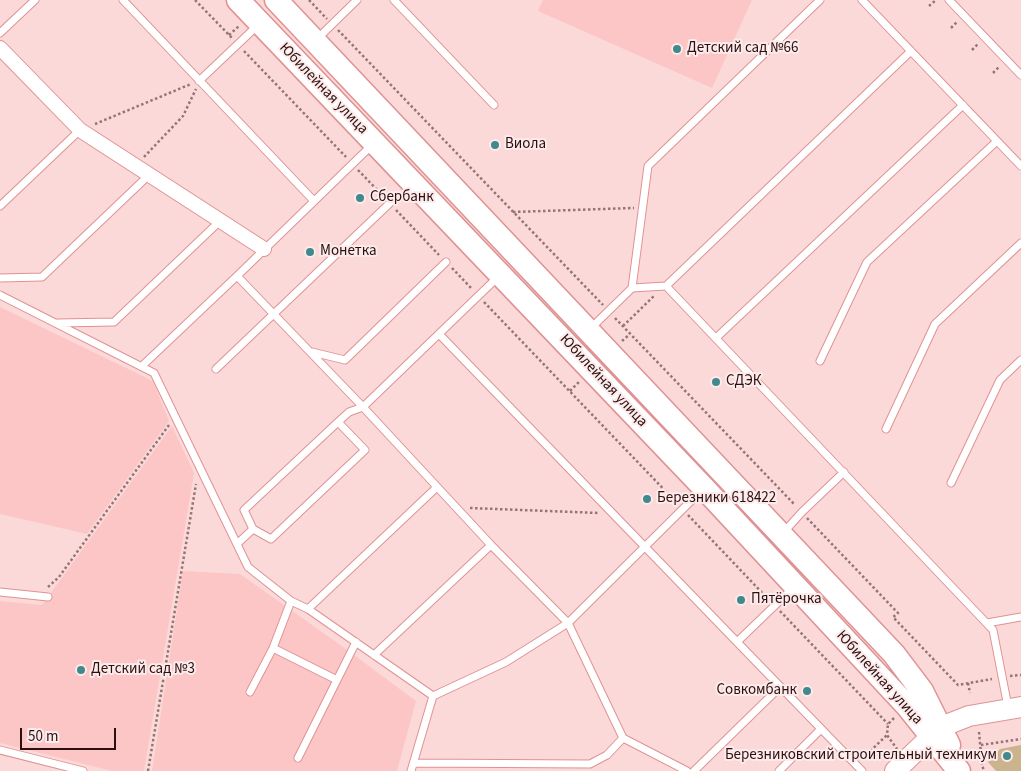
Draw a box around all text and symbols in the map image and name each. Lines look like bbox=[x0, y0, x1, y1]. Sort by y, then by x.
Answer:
street label: Юбилейная улица bbox=[275, 40, 371, 138]
place label: Детский сад №66 bbox=[687, 40, 798, 58]
marker: Детский сад №66 bbox=[671, 43, 683, 55]
place label: Виола bbox=[505, 136, 546, 154]
marker: Виола bbox=[489, 139, 501, 151]
place label: Сбербанк bbox=[370, 189, 434, 207]
marker: Сбербанк bbox=[354, 192, 366, 204]
place label: Монетка bbox=[320, 243, 376, 261]
marker: Монетка bbox=[304, 246, 316, 258]
street label: Юбилейная улица bbox=[555, 331, 651, 431]
place label: СДЭК bbox=[726, 373, 761, 391]
marker: СДЭК bbox=[710, 376, 722, 388]
place label: Березники 618422 bbox=[657, 490, 776, 508]
marker: Березники 618422 bbox=[641, 493, 653, 505]
place label: Пятёрочка bbox=[751, 591, 822, 609]
marker: Пятёрочка bbox=[735, 594, 747, 606]
street label: Юбилейная улица bbox=[832, 627, 926, 729]
place label: Детский сад №3 bbox=[91, 661, 195, 679]
marker: Детский сад №3 bbox=[75, 664, 87, 676]
place label: Совкомбанк bbox=[716, 682, 797, 700]
marker: Совкомбанк bbox=[801, 685, 813, 697]
scale bar bbox=[22, 718, 119, 750]
text: 50 m bbox=[28, 726, 58, 747]
place label: Березниковский строительный техникум bbox=[725, 747, 997, 765]
marker: Березниковский строительный техникум bbox=[1001, 750, 1013, 762]

